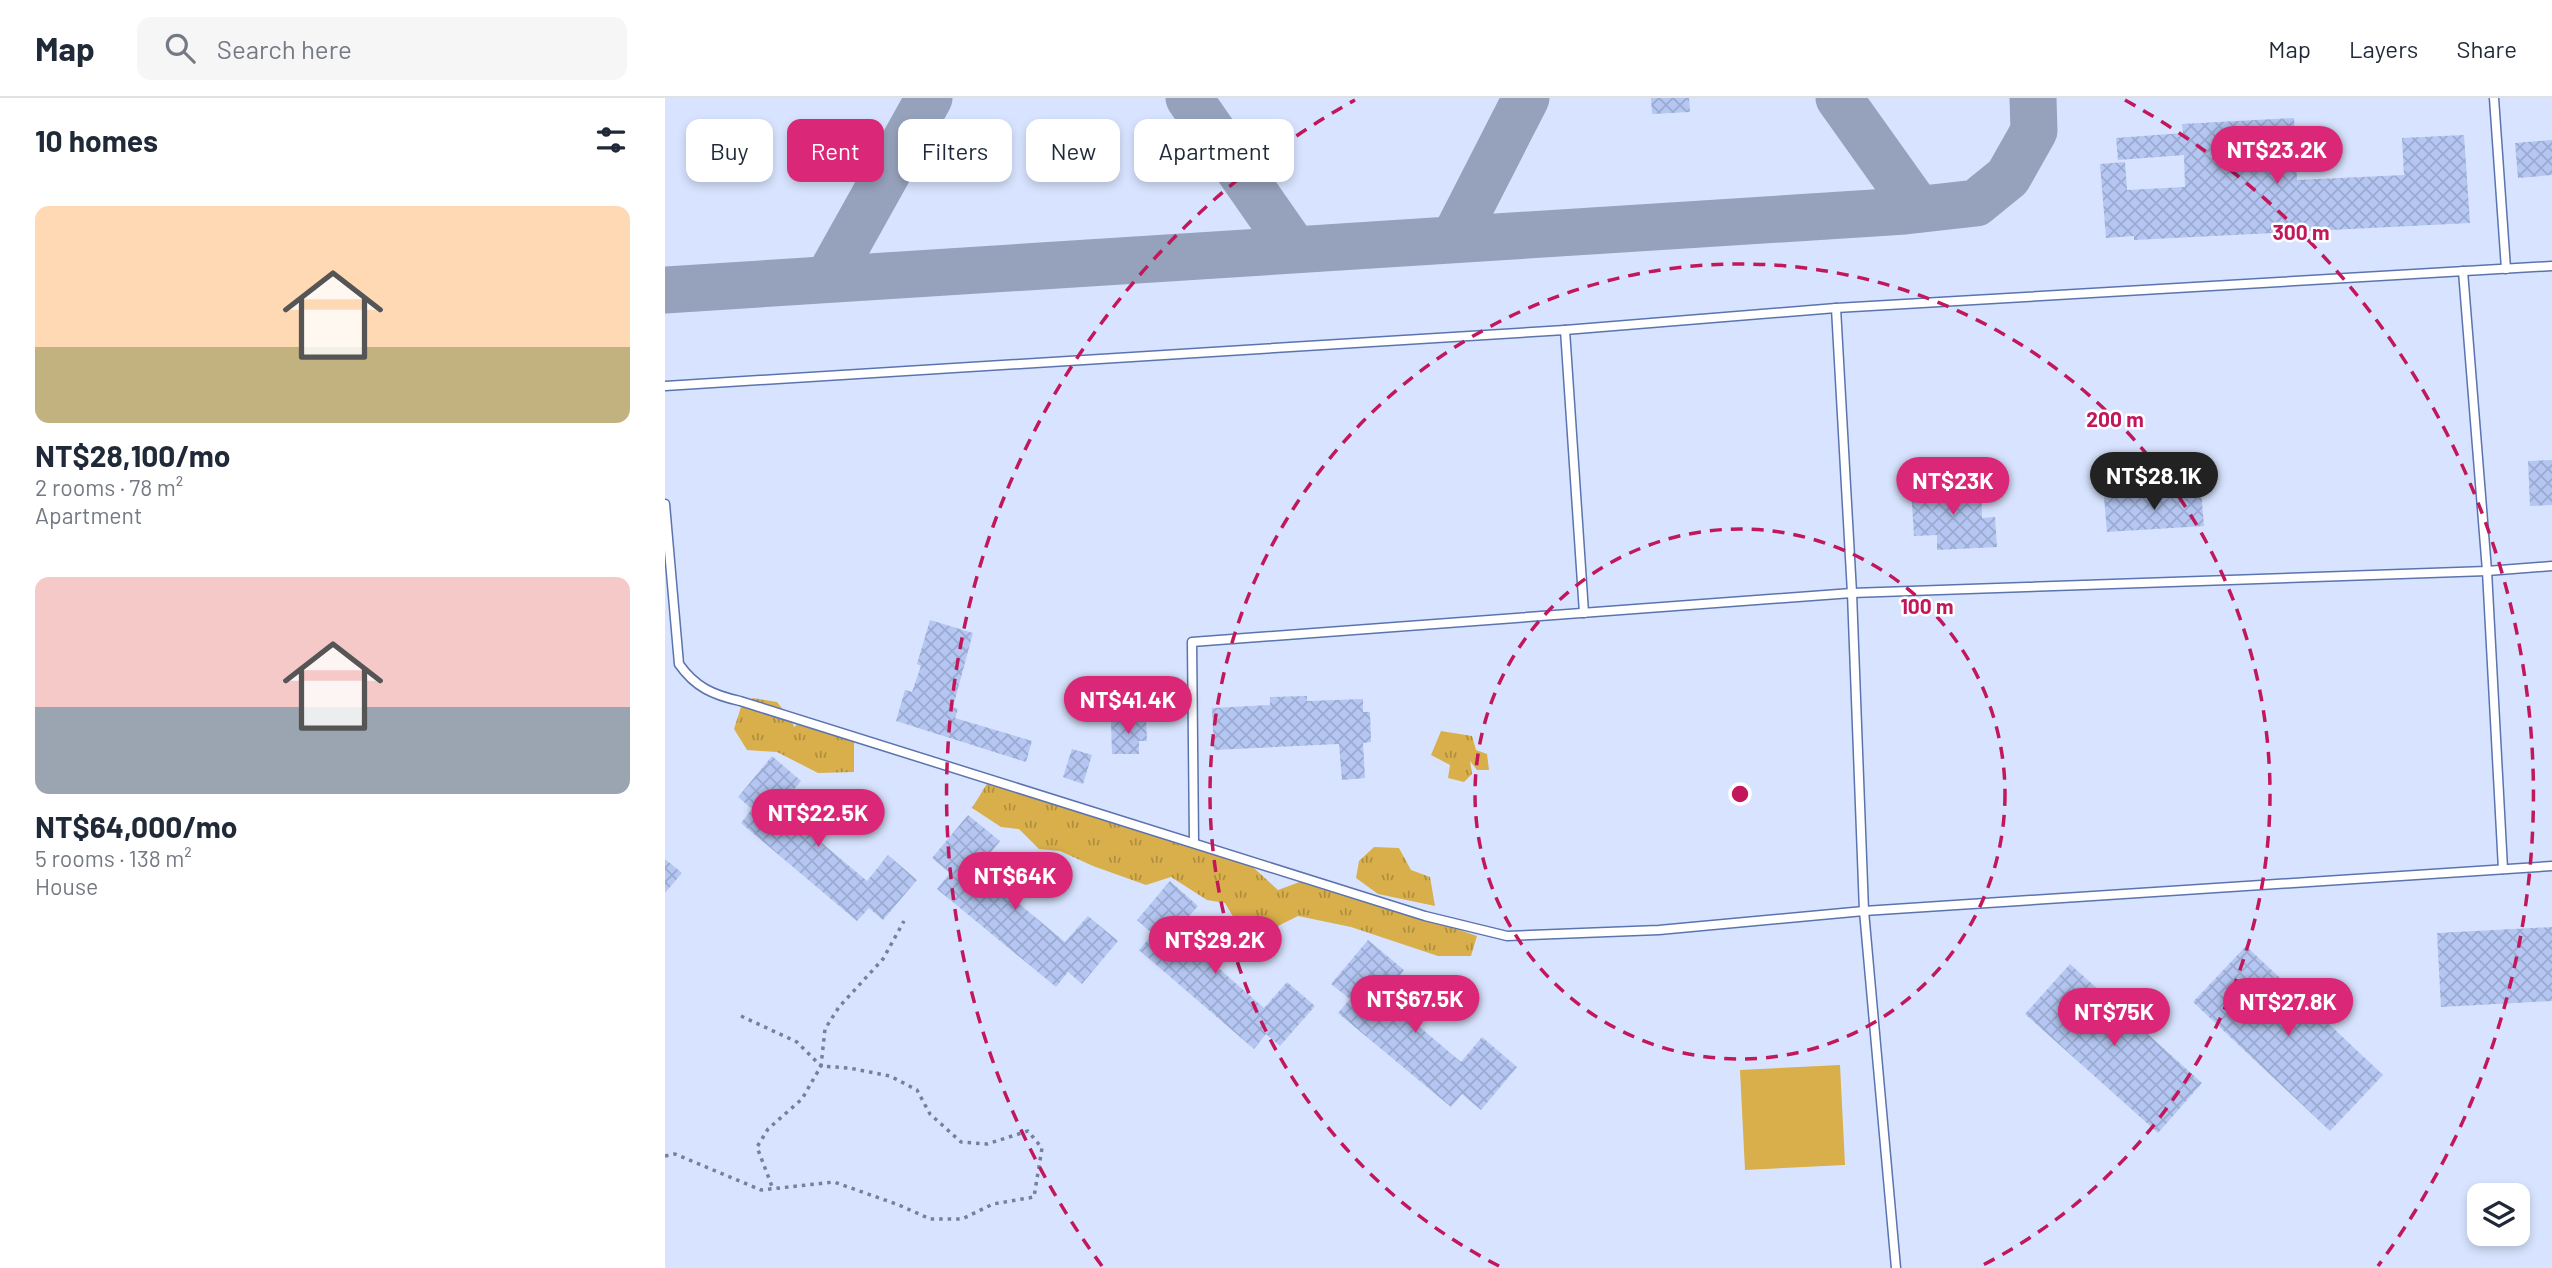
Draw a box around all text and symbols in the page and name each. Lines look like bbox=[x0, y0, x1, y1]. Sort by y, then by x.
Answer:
search box bbox=[137, 17, 627, 80]
text: Map bbox=[35, 28, 95, 68]
icon: search bbox=[161, 29, 199, 67]
text: Search here bbox=[217, 33, 352, 64]
text: Map bbox=[2268, 34, 2311, 63]
text: Layers bbox=[2349, 34, 2418, 63]
text: Share bbox=[2456, 34, 2517, 63]
chip: Buy bbox=[686, 119, 773, 182]
chip: Rent bbox=[787, 119, 884, 182]
chip: Filters bbox=[898, 119, 1012, 182]
chip: New bbox=[1026, 119, 1120, 182]
chip: Apartment bbox=[1134, 119, 1294, 182]
icon: filters bbox=[592, 121, 630, 159]
text: 10 homes bbox=[35, 122, 158, 158]
pin: NT$23.2K bbox=[2205, 126, 2349, 186]
text: NT$23.2K bbox=[2227, 135, 2327, 163]
text: 300 m bbox=[2272, 219, 2330, 244]
icon: home bbox=[270, 252, 396, 378]
text: 200 m bbox=[2086, 406, 2144, 431]
text: NT$28,100/mo bbox=[35, 437, 230, 473]
pin: NT$28.1K bbox=[2082, 452, 2226, 512]
pin: NT$23K bbox=[1896, 458, 2010, 517]
text: NT$28.1K bbox=[2106, 461, 2202, 489]
text: NT$23K bbox=[1912, 466, 1994, 494]
text: 2 rooms · 78 m² bbox=[35, 473, 183, 501]
text: Apartment bbox=[35, 501, 142, 529]
text: 100 m bbox=[1900, 593, 1954, 618]
icon: home bbox=[270, 623, 396, 749]
pin: NT$41.4K bbox=[1056, 676, 1200, 736]
text: NT$41.4K bbox=[1080, 685, 1176, 713]
centre of rings bbox=[1728, 782, 1752, 806]
pin: NT$22.5K bbox=[746, 790, 890, 849]
text: NT$22.5K bbox=[768, 798, 868, 826]
text: NT$64,000/mo bbox=[35, 808, 237, 844]
text: 5 rooms · 138 m² bbox=[35, 844, 192, 872]
pin: NT$64K bbox=[958, 852, 1072, 912]
text: NT$64K bbox=[974, 861, 1056, 889]
text: House bbox=[35, 872, 98, 900]
pin: NT$29.2K bbox=[1143, 916, 1287, 976]
text: NT$29.2K bbox=[1165, 925, 1265, 953]
pin: NT$67.5K bbox=[1343, 976, 1487, 1035]
pin: NT$27.8K bbox=[2216, 978, 2360, 1038]
text: NT$67.5K bbox=[1366, 984, 1464, 1012]
text: NT$27.8K bbox=[2239, 987, 2337, 1015]
pin: NT$75K bbox=[2057, 988, 2171, 1048]
text: NT$75K bbox=[2074, 997, 2154, 1025]
map controls bbox=[2467, 1183, 2530, 1246]
button: layers bbox=[2467, 1183, 2530, 1246]

